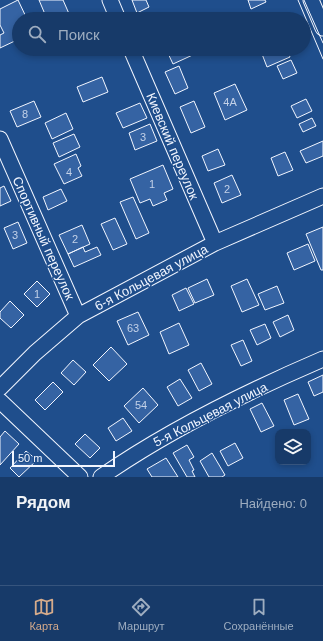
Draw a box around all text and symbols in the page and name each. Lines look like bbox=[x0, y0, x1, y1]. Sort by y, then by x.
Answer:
search box bbox=[12, 12, 311, 56]
icon: search bbox=[26, 23, 48, 45]
text: Поиск bbox=[58, 26, 100, 43]
street label: Киевский переулок bbox=[143, 91, 202, 202]
house number: 4А bbox=[223, 96, 237, 108]
house number: 8 bbox=[22, 108, 28, 120]
house number: 3 bbox=[140, 131, 146, 143]
house number: 4 bbox=[66, 166, 72, 178]
street label: Спортивный переулок bbox=[10, 174, 78, 303]
house number: 1 bbox=[149, 178, 155, 190]
house number: 2 bbox=[224, 183, 230, 195]
house number: 3 bbox=[12, 229, 18, 241]
house number: 2 bbox=[72, 233, 78, 245]
street label: 6-я Кольцевая улица bbox=[92, 241, 211, 314]
house number: 1 bbox=[34, 288, 40, 300]
house number: 63 bbox=[127, 322, 139, 334]
street label: 5-я Кольцевая улица bbox=[151, 379, 270, 450]
house number: 54 bbox=[135, 399, 147, 411]
map controls bbox=[275, 429, 311, 465]
button: layers bbox=[275, 429, 311, 465]
scale bar bbox=[12, 449, 115, 468]
text: 50 m bbox=[18, 452, 42, 464]
text: Рядом bbox=[16, 493, 71, 512]
text: Найдено: 0 bbox=[239, 496, 307, 511]
tab: Карта bbox=[29, 596, 59, 632]
tab: Маршрут bbox=[118, 596, 165, 632]
tab: Сохранённые bbox=[224, 596, 294, 632]

